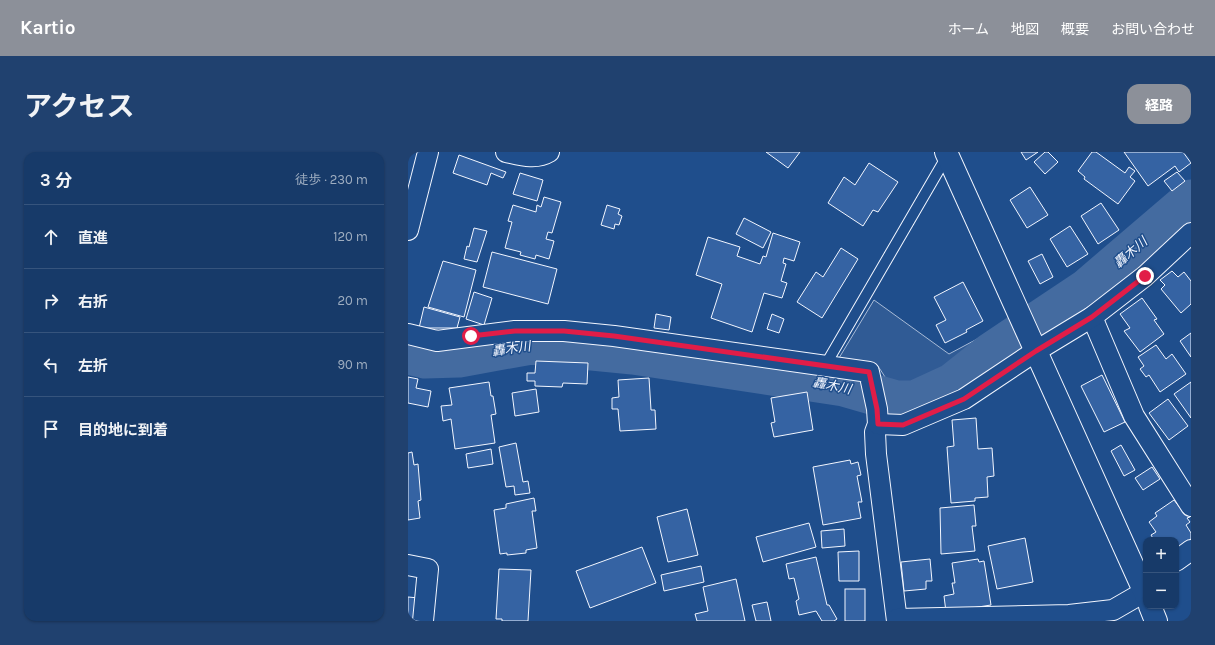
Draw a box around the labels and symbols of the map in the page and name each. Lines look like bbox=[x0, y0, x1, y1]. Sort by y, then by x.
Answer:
water label: 轟木川 bbox=[1111, 233, 1151, 271]
route end bbox=[1136, 267, 1154, 285]
route start bbox=[462, 327, 480, 345]
water label: 轟木川 bbox=[491, 338, 533, 359]
water label: 轟木川 bbox=[811, 374, 854, 397]

